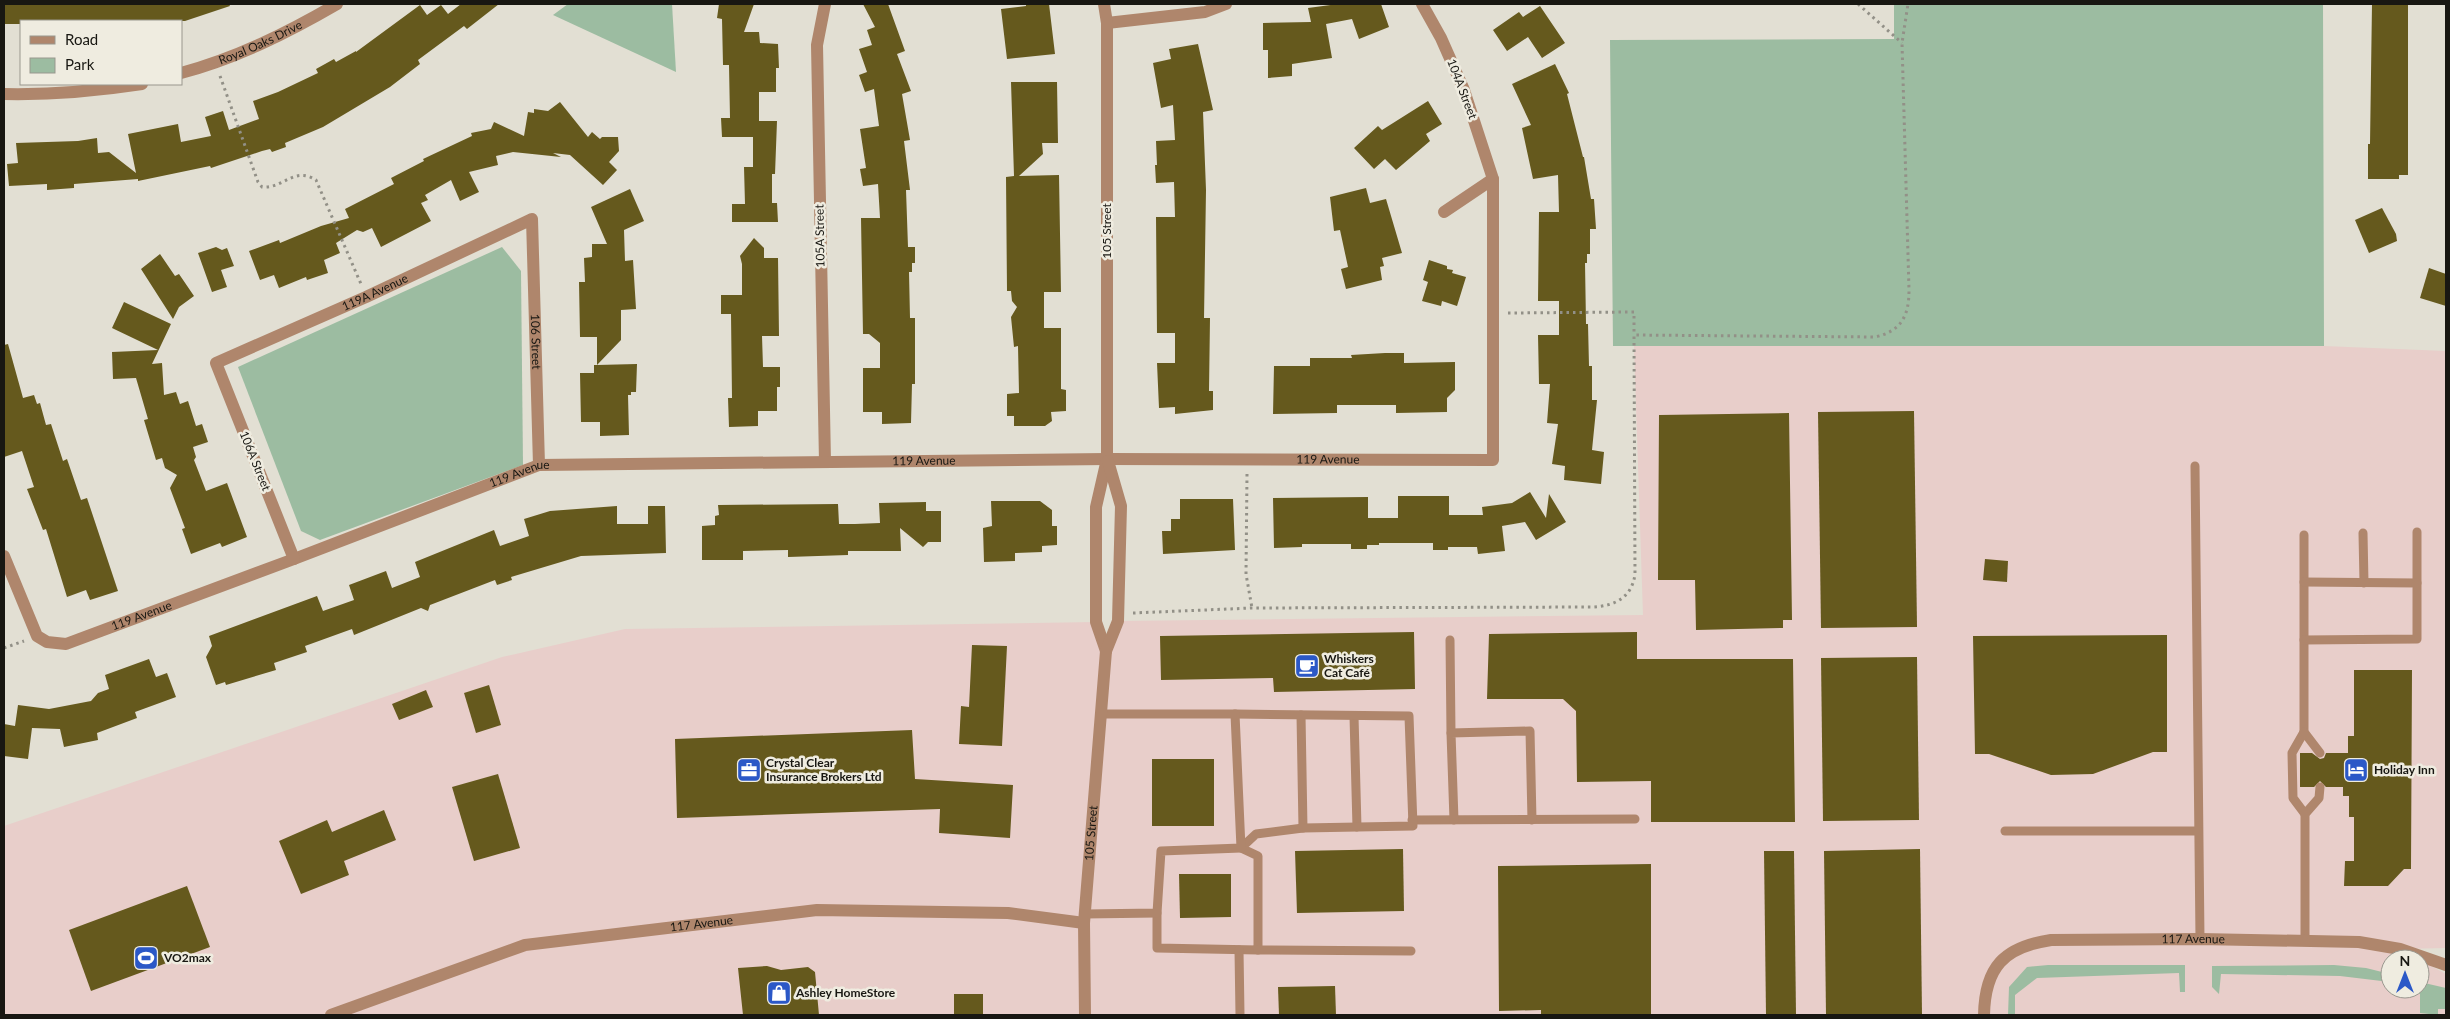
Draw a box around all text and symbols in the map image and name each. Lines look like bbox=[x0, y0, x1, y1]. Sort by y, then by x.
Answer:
street label: Royal Oaks Drive bbox=[216, 17, 304, 68]
legend bbox=[20, 20, 182, 85]
text: Road bbox=[65, 30, 98, 48]
text: Park bbox=[65, 55, 95, 73]
street label: 104A Street bbox=[1444, 57, 1481, 122]
street label: 105 Street bbox=[1099, 203, 1114, 259]
street label: 105A Street bbox=[811, 204, 828, 268]
street label: 119A Avenue bbox=[340, 270, 410, 314]
street label: 106 Street bbox=[528, 314, 544, 370]
street label: 106A Street bbox=[237, 429, 275, 494]
street label: 119 Avenue bbox=[1296, 451, 1360, 467]
street label: 119 Avenue bbox=[892, 453, 956, 468]
street label: 119 Avenue bbox=[487, 457, 550, 490]
street label: 119 Avenue bbox=[109, 597, 174, 633]
place label: Whiskers Cat Café bbox=[1324, 651, 1374, 680]
cafe icon: Whiskers Cat Café bbox=[1294, 653, 1320, 679]
place label: Crystal Clear Insurance Brokers Ltd bbox=[766, 755, 882, 784]
office icon: Crystal Clear Insurance Brokers Ltd bbox=[736, 757, 762, 783]
hotel icon: Holiday Inn bbox=[2343, 757, 2369, 783]
place label: Holiday Inn bbox=[2374, 762, 2435, 777]
street label: 105 Street bbox=[1081, 804, 1101, 862]
street label: 117 Avenue bbox=[669, 912, 734, 935]
street label: 117 Avenue bbox=[2161, 931, 2225, 946]
sports icon: VO2max bbox=[133, 945, 159, 971]
north arrow bbox=[2380, 949, 2430, 999]
place label: VO2max bbox=[163, 950, 212, 965]
text: N bbox=[2400, 952, 2410, 969]
shop icon: Ashley HomeStore bbox=[766, 980, 792, 1006]
place label: Ashley HomeStore bbox=[795, 985, 896, 1000]

